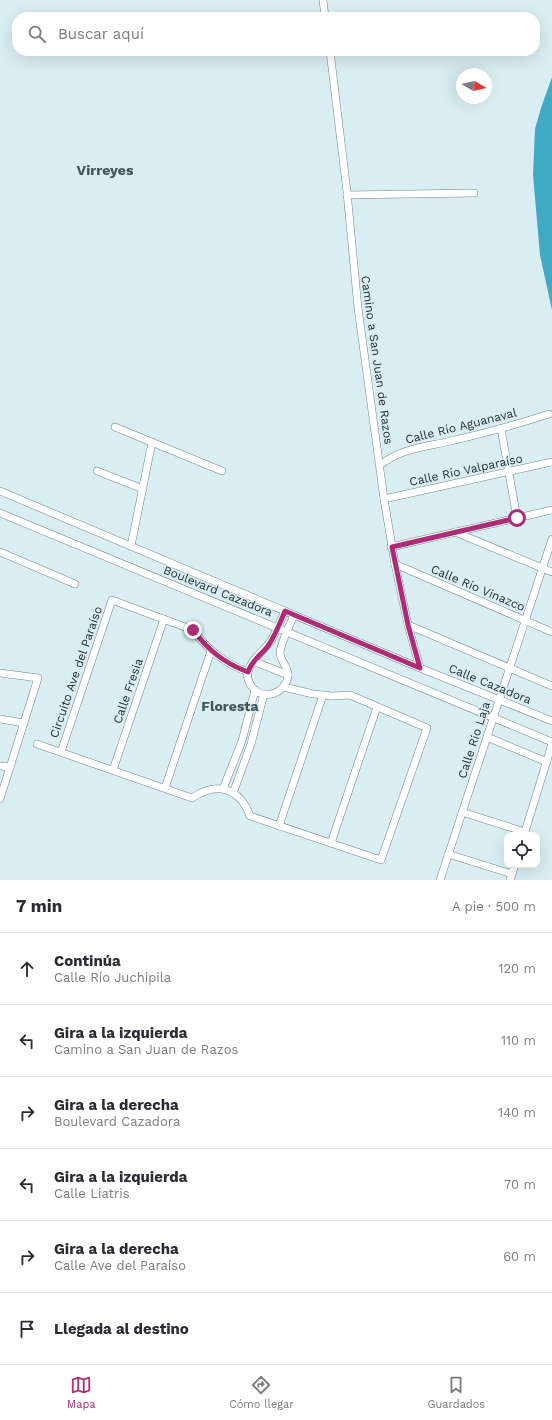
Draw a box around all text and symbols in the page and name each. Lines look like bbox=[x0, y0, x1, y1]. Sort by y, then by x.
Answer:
search box bbox=[12, 12, 540, 56]
icon: search bbox=[26, 23, 48, 45]
text: Buscar aquí bbox=[58, 25, 144, 43]
north arrow bbox=[456, 68, 492, 104]
district label: Virreyes bbox=[77, 162, 134, 178]
street label: Camino a San Juan de Razos bbox=[358, 275, 396, 445]
street label: Calle Río Aguanaval bbox=[404, 405, 518, 447]
street label: Calle Río Valparaíso bbox=[408, 451, 524, 489]
route start bbox=[508, 509, 526, 527]
street label: Calle Río Vinazco bbox=[429, 562, 527, 614]
street label: Boulevard Cazadora bbox=[161, 563, 275, 619]
street label: Circuito Ave del Paraíso bbox=[47, 604, 105, 740]
route end bbox=[184, 621, 202, 639]
street label: Calle Fresia bbox=[110, 656, 146, 726]
street label: Calle Cazadora bbox=[447, 661, 534, 707]
district label: Floresta bbox=[201, 698, 260, 714]
street label: Calle Río Laja bbox=[455, 700, 493, 780]
map controls bbox=[504, 832, 540, 868]
button: locate bbox=[504, 832, 540, 868]
text: 7 min bbox=[16, 896, 62, 916]
text: A pie · 500 m bbox=[452, 899, 536, 914]
text: Continúa bbox=[54, 952, 121, 970]
icon: ahead bbox=[16, 958, 38, 980]
text: 120 m bbox=[498, 961, 536, 976]
text: Calle Río Juchipila bbox=[54, 970, 171, 985]
text: Gira a la izquierda bbox=[54, 1024, 187, 1042]
icon: left bbox=[16, 1030, 38, 1052]
text: 110 m bbox=[501, 1033, 536, 1048]
text: Camino a San Juan de Razos bbox=[54, 1042, 238, 1057]
text: Gira a la derecha bbox=[54, 1096, 179, 1114]
icon: right bbox=[16, 1102, 38, 1124]
text: 140 m bbox=[498, 1105, 536, 1120]
text: Boulevard Cazadora bbox=[54, 1114, 180, 1129]
text: Gira a la izquierda bbox=[54, 1168, 187, 1186]
icon: left bbox=[16, 1174, 38, 1196]
text: 70 m bbox=[504, 1177, 536, 1192]
text: Calle Liatris bbox=[54, 1186, 130, 1201]
text: Gira a la derecha bbox=[54, 1240, 179, 1258]
icon: right bbox=[16, 1246, 38, 1268]
text: 60 m bbox=[503, 1249, 536, 1264]
text: Calle Ave del Paraíso bbox=[54, 1258, 186, 1273]
icon: arrive bbox=[16, 1318, 38, 1340]
text: Llegada al destino bbox=[54, 1320, 189, 1338]
tab: Mapa bbox=[67, 1374, 96, 1411]
tab: Cómo llegar bbox=[229, 1374, 294, 1411]
tab: Guardados bbox=[427, 1374, 485, 1411]

